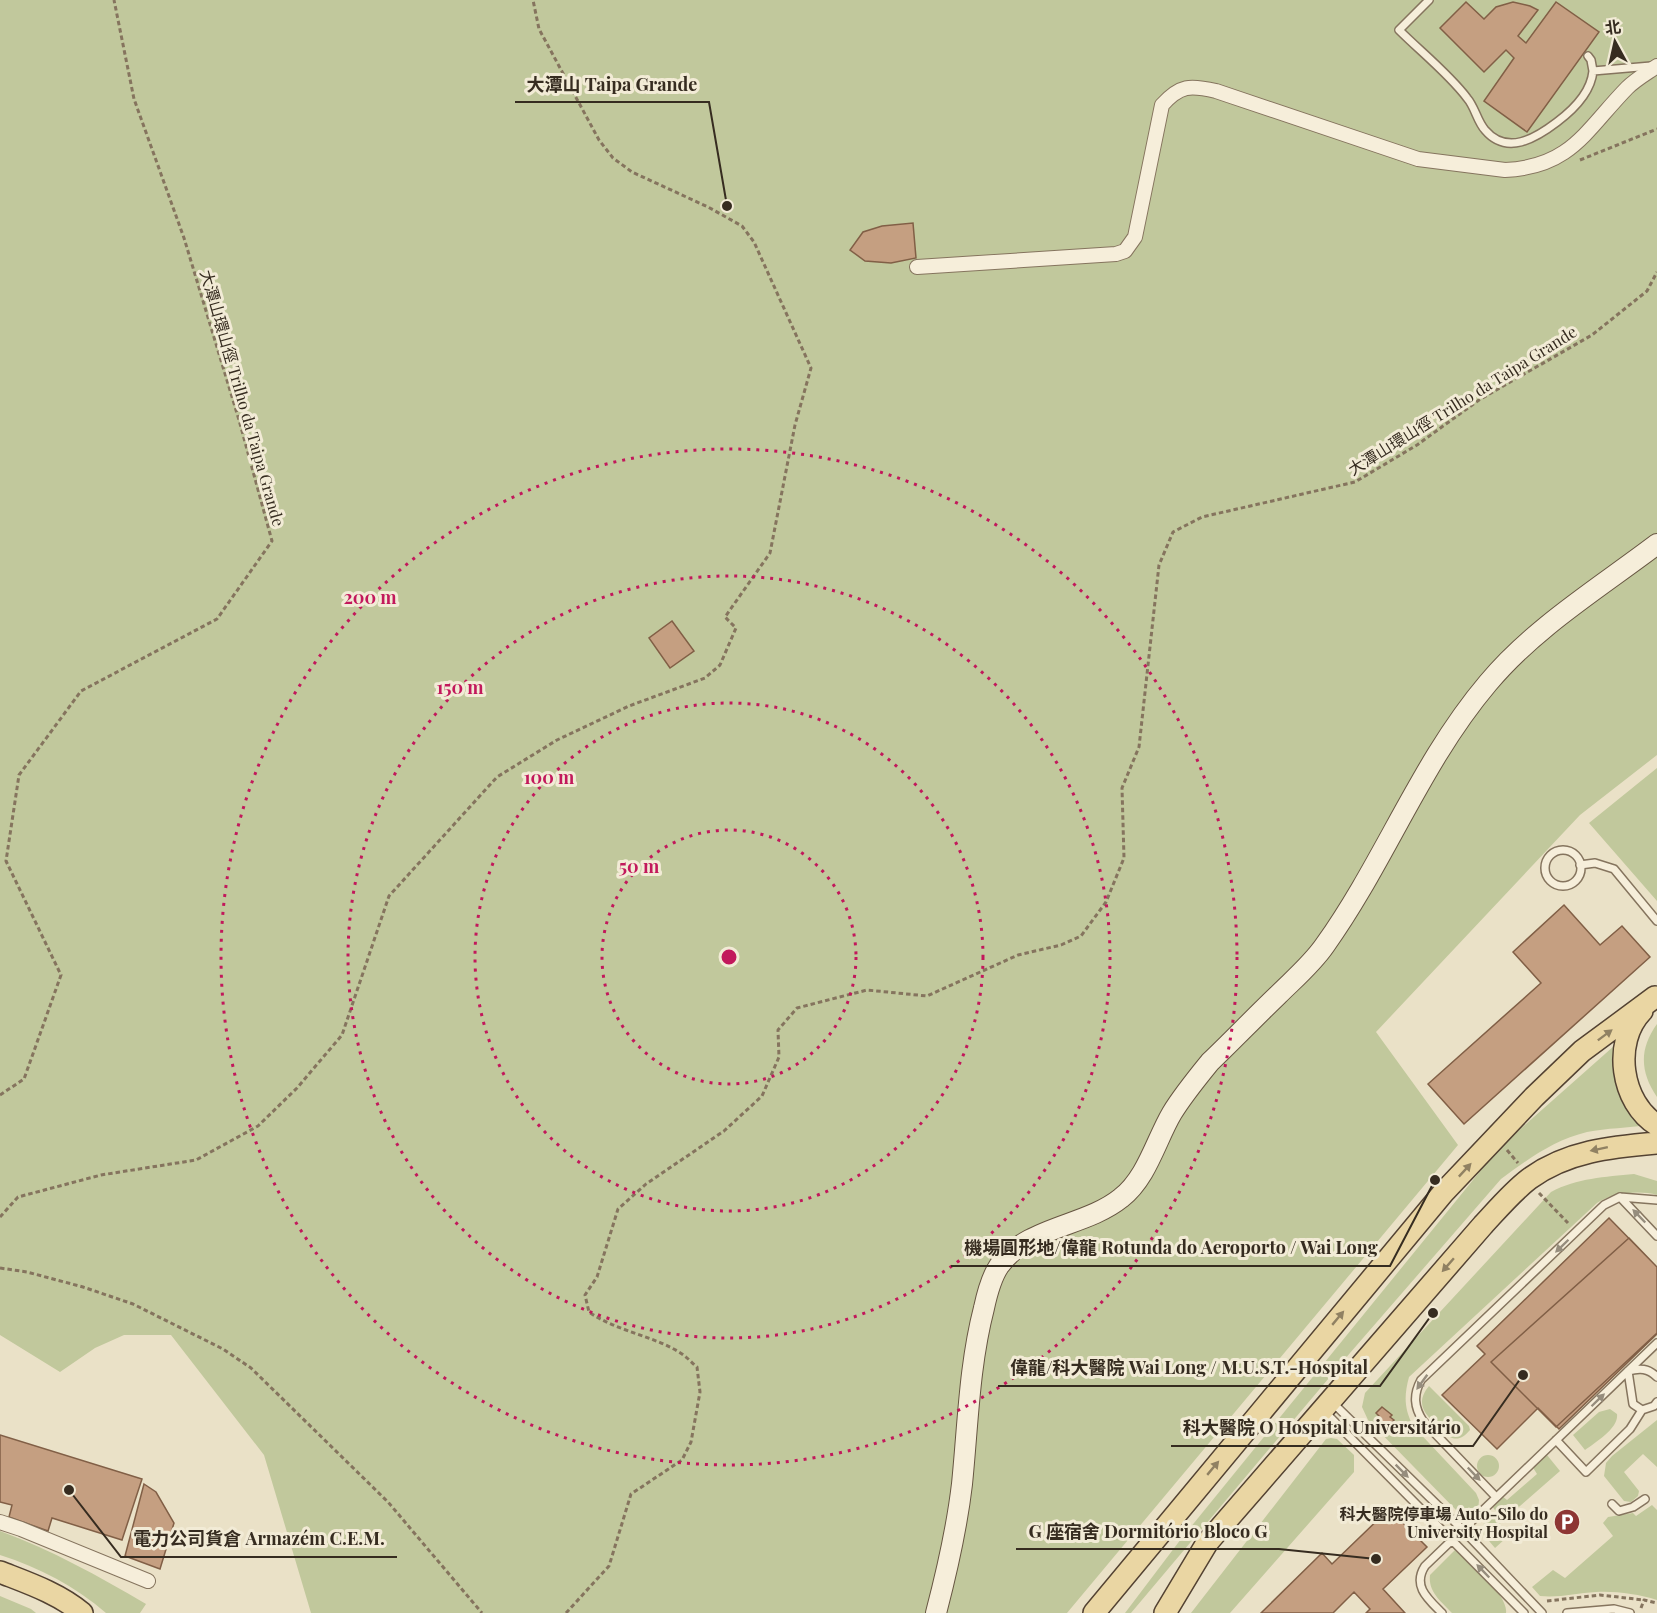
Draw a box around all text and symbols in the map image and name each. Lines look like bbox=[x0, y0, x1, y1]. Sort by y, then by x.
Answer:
north arrow bbox=[1585, 12, 1645, 72]
text: 北 bbox=[1603, 15, 1622, 38]
callout: 大潭山 Taipa Grande bbox=[515, 66, 709, 102]
text: 大潭山 Taipa Grande bbox=[527, 72, 697, 96]
street label: 大潭山環山徑 Trilho da Taipa Grande bbox=[196, 267, 290, 529]
street label: 大潭山環山徑 Trilho da Taipa Grande bbox=[1344, 321, 1580, 479]
text: 200 m bbox=[343, 585, 397, 609]
text: 150 m bbox=[436, 675, 484, 699]
text: 100 m bbox=[524, 765, 575, 789]
text: 50 m bbox=[619, 854, 660, 878]
centre of rings bbox=[719, 947, 739, 967]
one-way arrow bbox=[1597, 1029, 1612, 1041]
one-way arrow bbox=[1590, 1145, 1608, 1155]
one-way arrow bbox=[1458, 1163, 1471, 1178]
one-way arrow bbox=[1632, 1210, 1646, 1224]
callout: 機場圓形地/偉龍 Rotunda do Aeroporto / Wai Long bbox=[951, 1230, 1390, 1266]
text: 機場圓形地/偉龍 Rotunda do Aeroporto / Wai Long bbox=[964, 1235, 1378, 1259]
one-way arrow bbox=[1554, 1239, 1569, 1253]
one-way arrow bbox=[1442, 1257, 1455, 1272]
one-way arrow bbox=[1332, 1311, 1344, 1326]
callout: 偉龍/科大醫院 Wai Long / M.U.S.T.-Hospital bbox=[998, 1350, 1380, 1386]
text: 偉龍/科大醫院 Wai Long / M.U.S.T.-Hospital bbox=[1010, 1355, 1368, 1379]
one-way arrow bbox=[1416, 1373, 1428, 1389]
one-way arrow bbox=[1591, 1393, 1605, 1407]
callout: 科大醫院 O Hospital Universitário bbox=[1171, 1410, 1473, 1446]
text: 科大醫院 O Hospital Universitário bbox=[1183, 1415, 1461, 1439]
one-way arrow bbox=[1207, 1460, 1220, 1476]
one-way arrow bbox=[1395, 1464, 1409, 1478]
one-way arrow bbox=[1467, 1467, 1481, 1482]
place label: 科大醫院停車場 Auto-Silo do University Hospital bbox=[1339, 1503, 1548, 1542]
parking icon: 科大醫院停車場 Auto-Silo do University Hospital bbox=[1552, 1507, 1582, 1537]
callout: G 座宿舍 Dormitório Bloco G bbox=[1016, 1513, 1279, 1549]
text: G 座宿舍 Dormitório Bloco G bbox=[1028, 1519, 1268, 1543]
callout: 電力公司貨倉 Armazém C.E.M. bbox=[121, 1521, 397, 1557]
text: 電力公司貨倉 Armazém C.E.M. bbox=[133, 1526, 385, 1550]
one-way arrow bbox=[1477, 1564, 1491, 1578]

